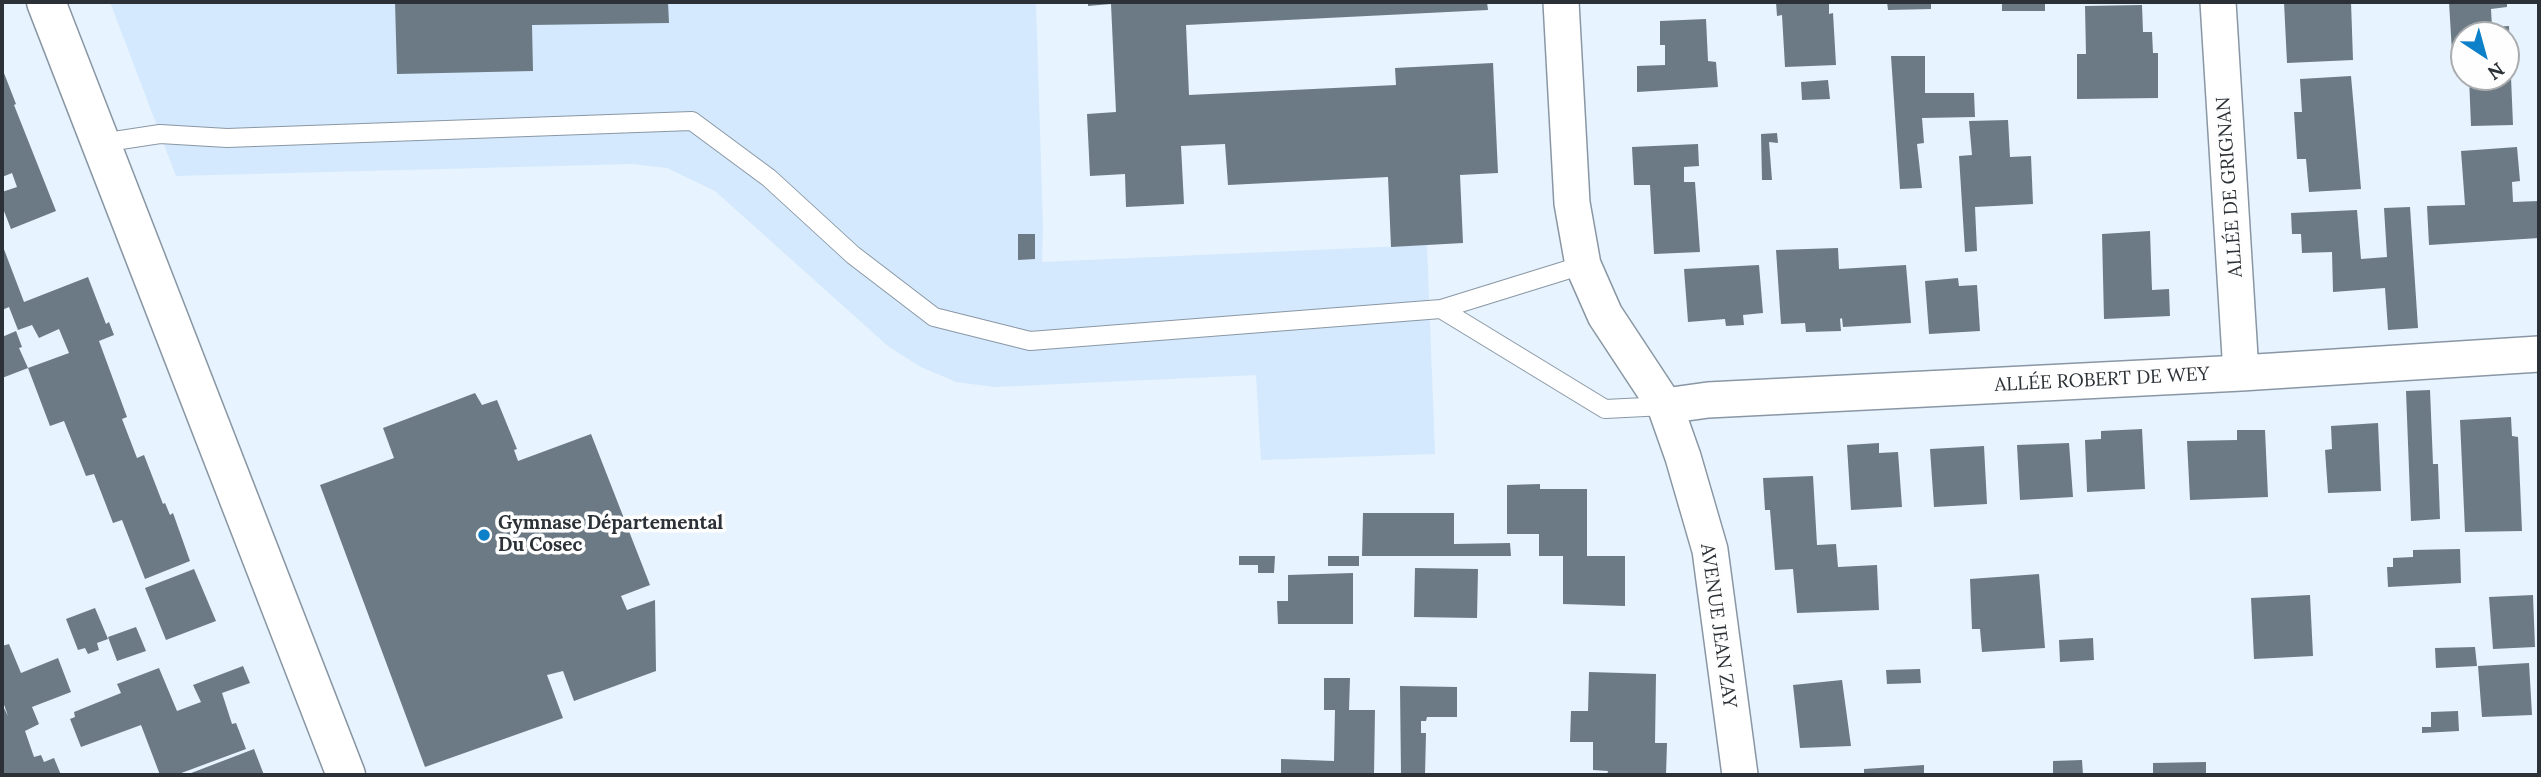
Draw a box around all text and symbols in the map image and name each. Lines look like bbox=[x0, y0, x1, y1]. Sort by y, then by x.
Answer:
north arrow bbox=[2450, 21, 2520, 91]
text: N bbox=[2483, 57, 2509, 85]
street label: ALLÉE DE GRIGNAN bbox=[2212, 96, 2248, 278]
street label: ALLÉE ROBERT DE WEY bbox=[1994, 363, 2210, 397]
place label: Gymnase Départemental Du Cosec bbox=[498, 513, 723, 557]
marker: Gymnase Départemental Du Cosec bbox=[476, 527, 492, 543]
street label: AVENUE JEAN ZAY bbox=[1695, 542, 1741, 710]

